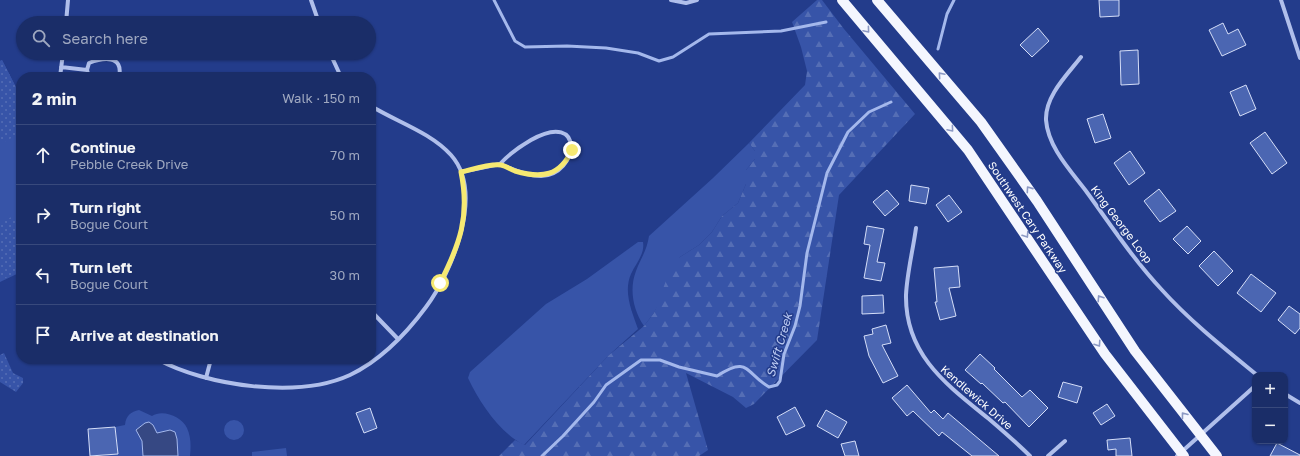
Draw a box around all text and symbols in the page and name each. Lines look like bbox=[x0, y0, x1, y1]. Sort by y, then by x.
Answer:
search box bbox=[16, 16, 376, 60]
one-way arrow bbox=[862, 25, 869, 32]
icon: search bbox=[30, 27, 52, 49]
text: Search here bbox=[62, 29, 148, 47]
one-way arrow bbox=[939, 72, 946, 80]
text: 2 min bbox=[32, 88, 76, 109]
text: Walk · 150 m bbox=[282, 90, 360, 106]
one-way arrow bbox=[946, 125, 953, 132]
text: Continue bbox=[70, 138, 136, 156]
route end bbox=[563, 141, 581, 159]
icon: ahead bbox=[32, 144, 54, 166]
text: 70 m bbox=[330, 147, 360, 163]
text: Pebble Creek Drive bbox=[70, 156, 188, 172]
street label: Southwest Cary Parkway bbox=[986, 159, 1070, 275]
street label: King George Loop bbox=[1089, 183, 1156, 266]
one-way arrow bbox=[1026, 186, 1034, 193]
text: Turn right bbox=[70, 198, 141, 216]
icon: right bbox=[32, 204, 54, 226]
text: 50 m bbox=[330, 207, 360, 223]
text: Bogue Court bbox=[70, 216, 148, 232]
one-way arrow bbox=[1021, 231, 1029, 238]
text: Turn left bbox=[70, 258, 132, 276]
icon: left bbox=[32, 264, 54, 286]
text: 30 m bbox=[330, 267, 360, 283]
route start bbox=[431, 274, 449, 292]
text: Bogue Court bbox=[70, 276, 148, 292]
one-way arrow bbox=[1097, 295, 1104, 302]
water label: Swift Creek bbox=[763, 310, 796, 379]
icon: arrive bbox=[32, 324, 54, 346]
text: Arrive at destination bbox=[70, 326, 219, 344]
one-way arrow bbox=[1093, 339, 1100, 346]
street label: Kendlewick Drive bbox=[938, 362, 1016, 432]
map controls bbox=[1252, 372, 1288, 444]
button: + bbox=[1252, 372, 1288, 408]
button: − bbox=[1252, 408, 1288, 444]
one-way arrow bbox=[1181, 412, 1188, 419]

